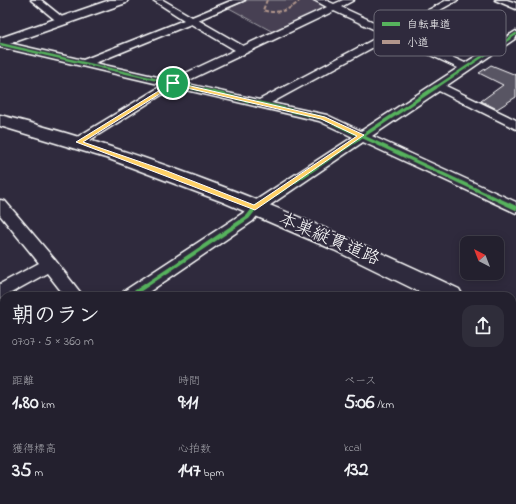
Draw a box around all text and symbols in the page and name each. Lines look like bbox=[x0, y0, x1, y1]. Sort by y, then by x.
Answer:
legend bbox=[374, 10, 506, 56]
text: 自転車道 bbox=[407, 17, 451, 33]
text: 小道 bbox=[407, 35, 429, 51]
pin bbox=[156, 66, 190, 100]
icon: arrive bbox=[162, 72, 184, 94]
street label: 本巣縦貫道路 bbox=[274, 207, 384, 273]
north arrow bbox=[460, 236, 504, 280]
map controls bbox=[460, 236, 504, 280]
text: 朝のラン bbox=[12, 301, 100, 333]
button: share bbox=[462, 305, 504, 347]
text: 07:07 · 5 × 360 m bbox=[12, 332, 94, 351]
text: 距離 bbox=[12, 373, 34, 389]
text: 時間 bbox=[178, 373, 200, 389]
text: ペース bbox=[344, 373, 376, 389]
text: 1.80 bbox=[12, 389, 39, 418]
text: 9:11 bbox=[178, 389, 198, 418]
text: 5:06 bbox=[344, 389, 375, 418]
text: km bbox=[39, 397, 55, 413]
text: /km bbox=[375, 397, 394, 413]
text: kcal bbox=[344, 440, 362, 456]
text: 獲得標高 bbox=[12, 441, 56, 457]
text: 心拍数 bbox=[178, 441, 211, 457]
text: 132 bbox=[344, 456, 369, 485]
text: 35 bbox=[12, 457, 32, 486]
text: 147 bbox=[178, 457, 201, 486]
text: m bbox=[32, 465, 43, 481]
text: bpm bbox=[201, 465, 224, 481]

